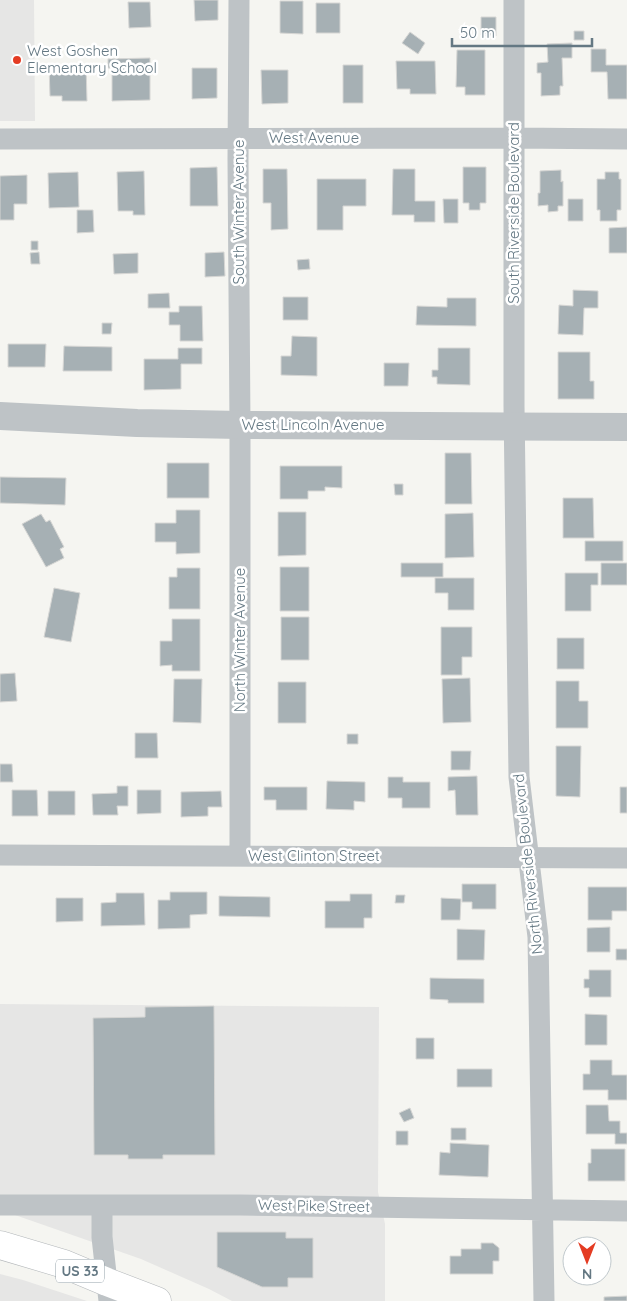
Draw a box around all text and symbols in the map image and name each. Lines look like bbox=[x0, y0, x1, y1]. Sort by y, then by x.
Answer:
scale bar bbox=[452, 15, 592, 47]
text: 50 m bbox=[460, 23, 495, 42]
place label: West Goshen Elementary School bbox=[27, 41, 157, 77]
marker: West Goshen Elementary School bbox=[11, 54, 23, 66]
street label: South Riverside Boulevard bbox=[504, 122, 523, 304]
street label: West Avenue bbox=[269, 128, 359, 147]
street label: South Winter Avenue bbox=[229, 140, 248, 284]
street label: West Lincoln Avenue bbox=[241, 415, 385, 434]
street label: North Winter Avenue bbox=[230, 568, 249, 712]
street label: North Riverside Boulevard bbox=[509, 773, 546, 955]
street label: West Clinton Street bbox=[248, 846, 380, 865]
street label: West Pike Street bbox=[258, 1195, 370, 1216]
north arrow bbox=[562, 1236, 612, 1286]
road number: US 33 bbox=[56, 1260, 104, 1282]
text: N bbox=[582, 1265, 592, 1283]

